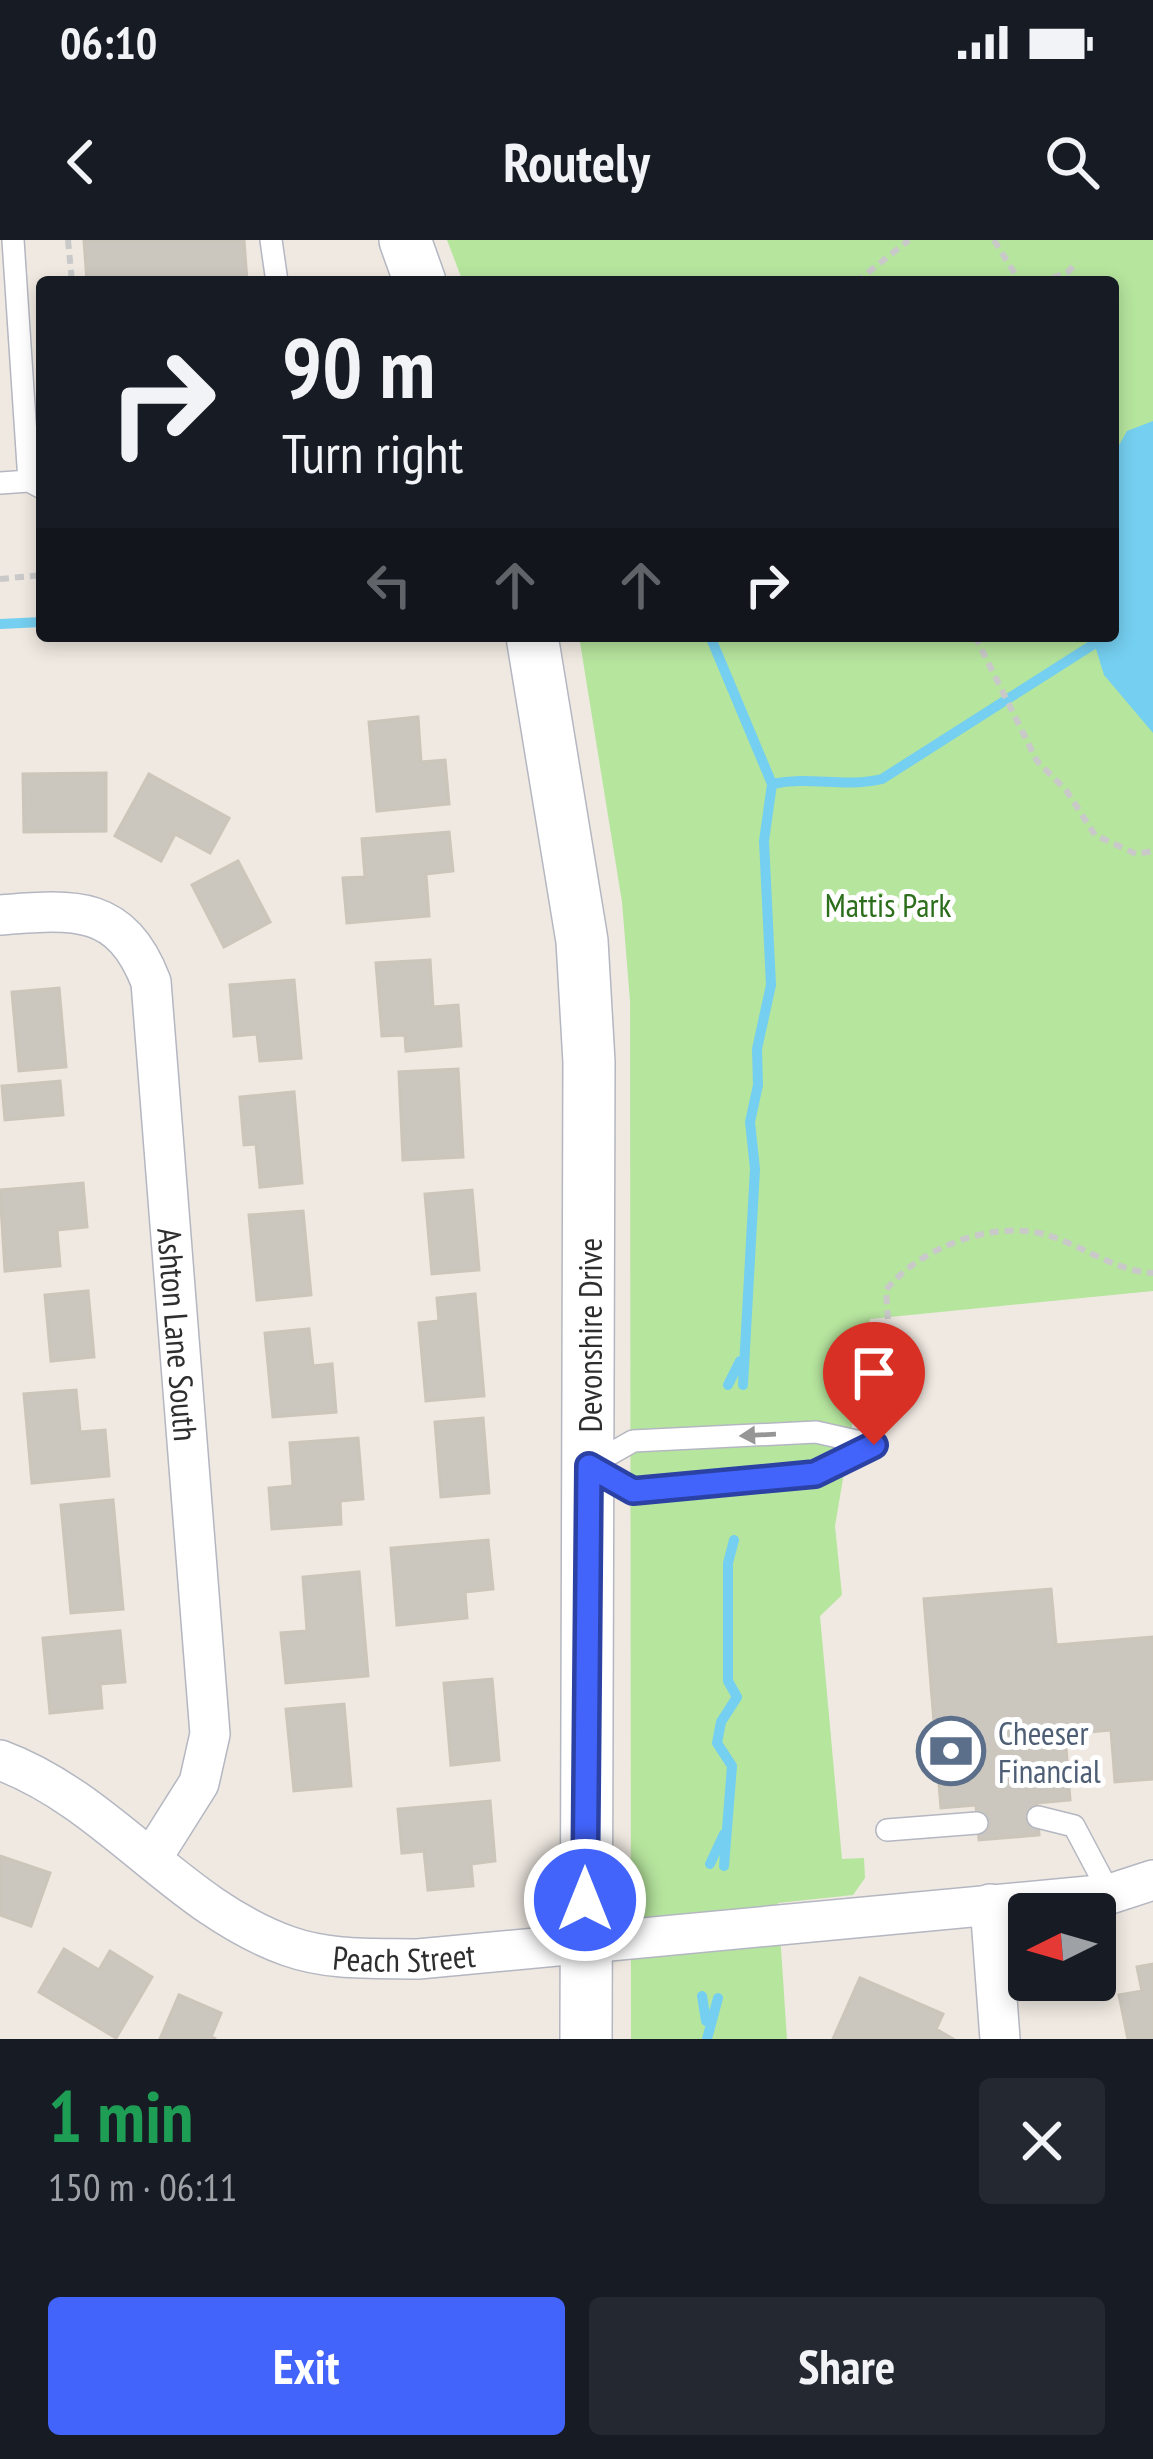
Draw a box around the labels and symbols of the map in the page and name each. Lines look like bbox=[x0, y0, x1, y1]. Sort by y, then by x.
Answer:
park label: Mattis Park bbox=[825, 883, 952, 926]
street label: Ashton Lane South bbox=[149, 1226, 208, 1443]
street label: Devonshire Drive bbox=[568, 1238, 611, 1432]
pin bbox=[823, 1322, 925, 1445]
one-way arrow bbox=[738, 1426, 776, 1445]
place label: Cheeser Financial bbox=[998, 1711, 1101, 1792]
bank icon: Cheeser Financial bbox=[916, 1716, 986, 1786]
position arrow bbox=[522, 1837, 648, 1963]
north arrow bbox=[1008, 1893, 1116, 2001]
street label: Peach Street bbox=[331, 1932, 477, 1981]

